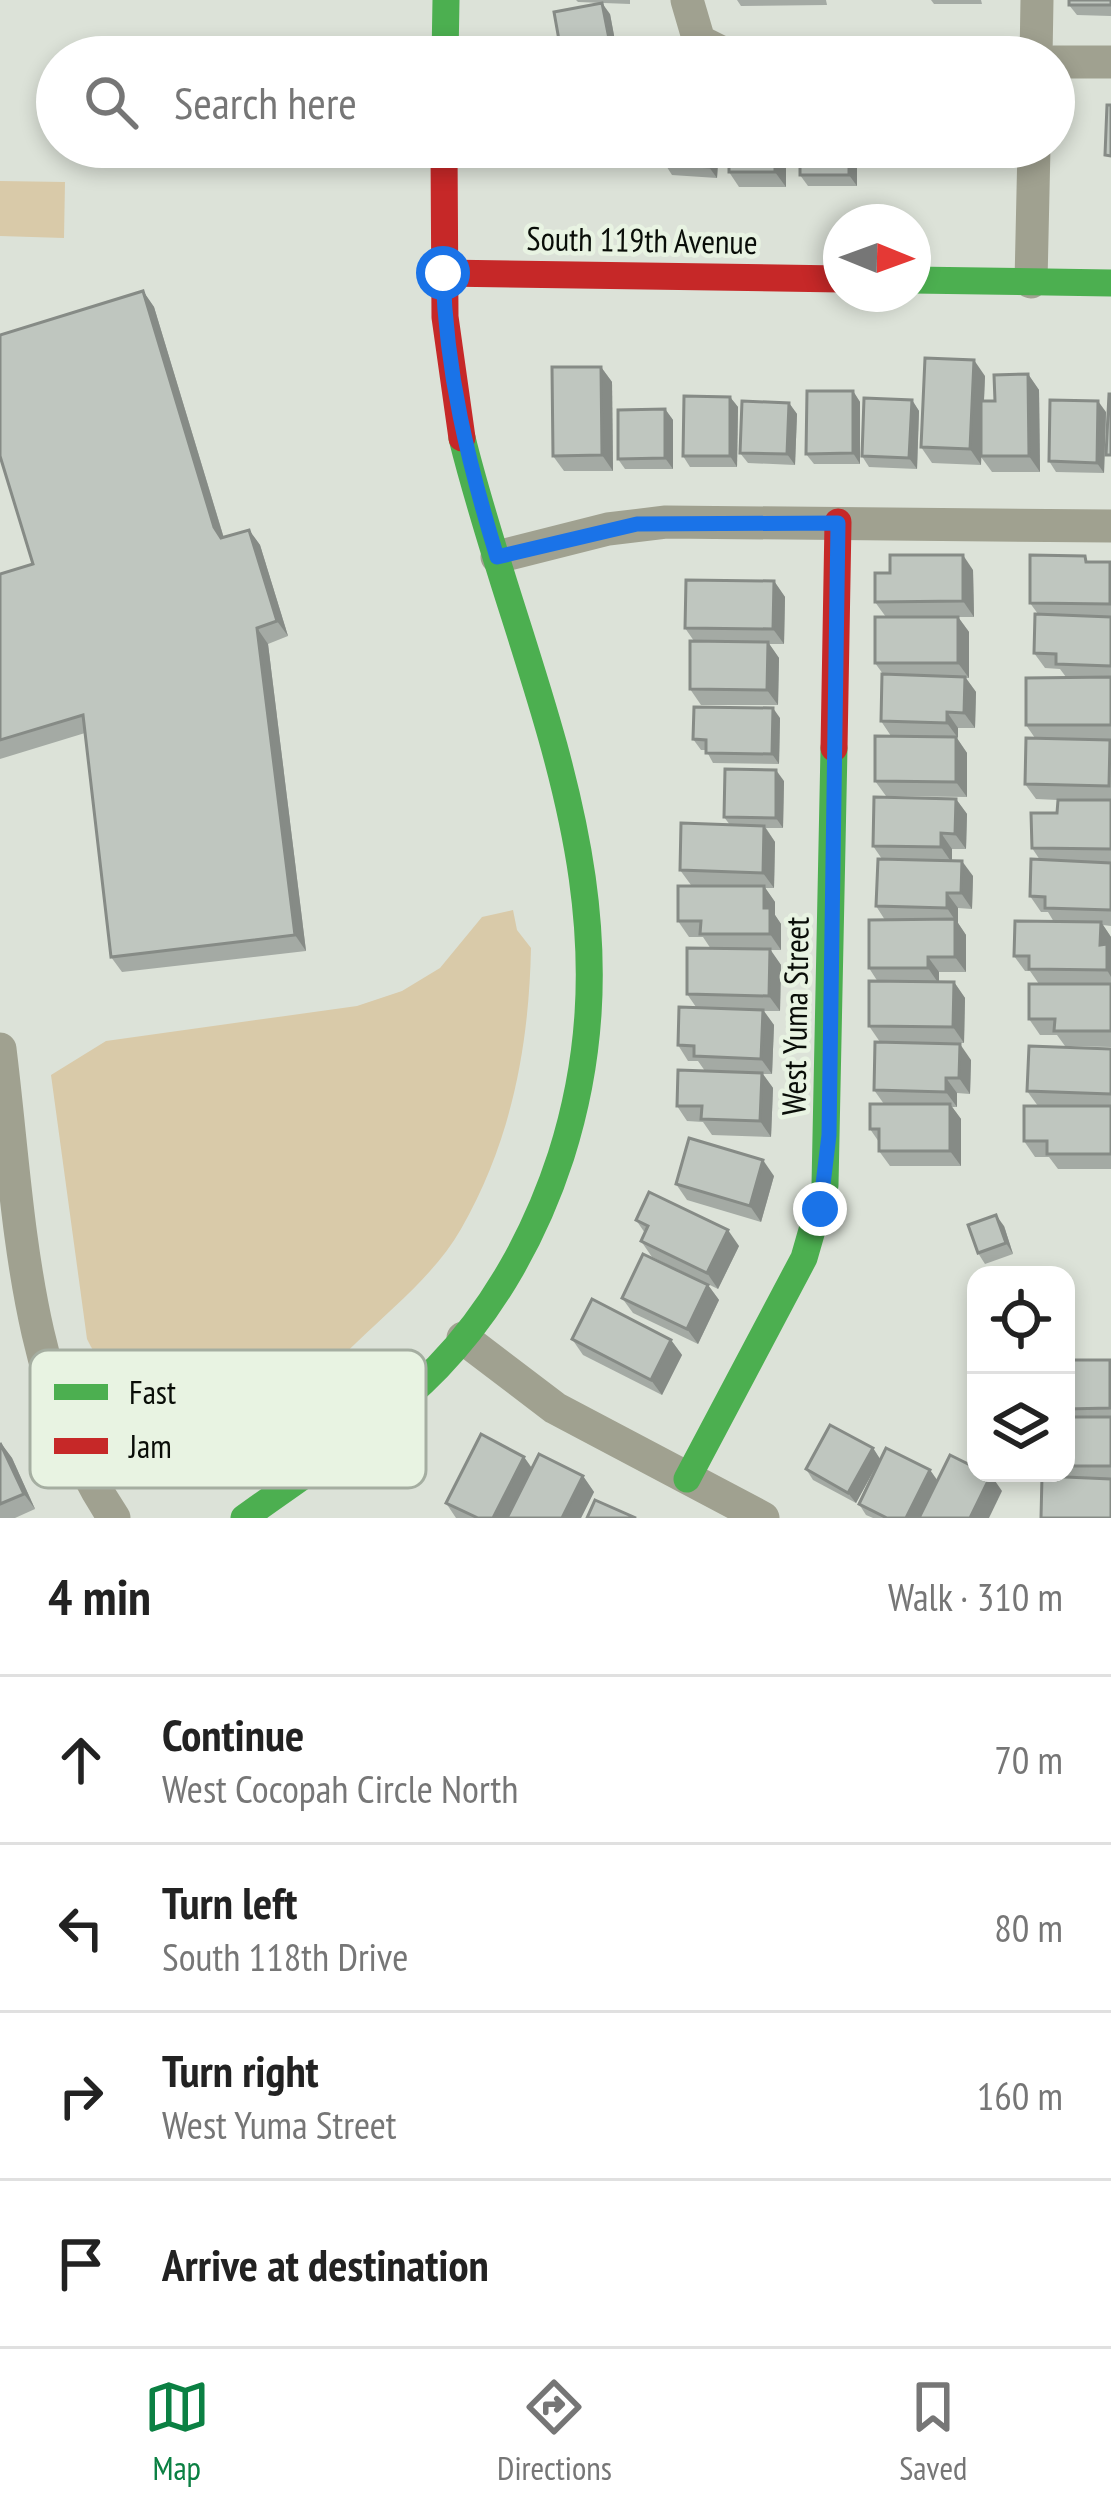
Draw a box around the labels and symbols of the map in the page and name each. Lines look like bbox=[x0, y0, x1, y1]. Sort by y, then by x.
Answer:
north arrow bbox=[823, 204, 931, 312]
street label: South 119th Avenue bbox=[526, 216, 758, 263]
route start bbox=[416, 246, 470, 300]
street label: West Yuma Street bbox=[771, 916, 818, 1116]
route end bbox=[793, 1182, 847, 1236]
legend bbox=[30, 1350, 426, 1488]
text: Fast bbox=[129, 1370, 176, 1413]
text: Jam bbox=[128, 1424, 172, 1467]

